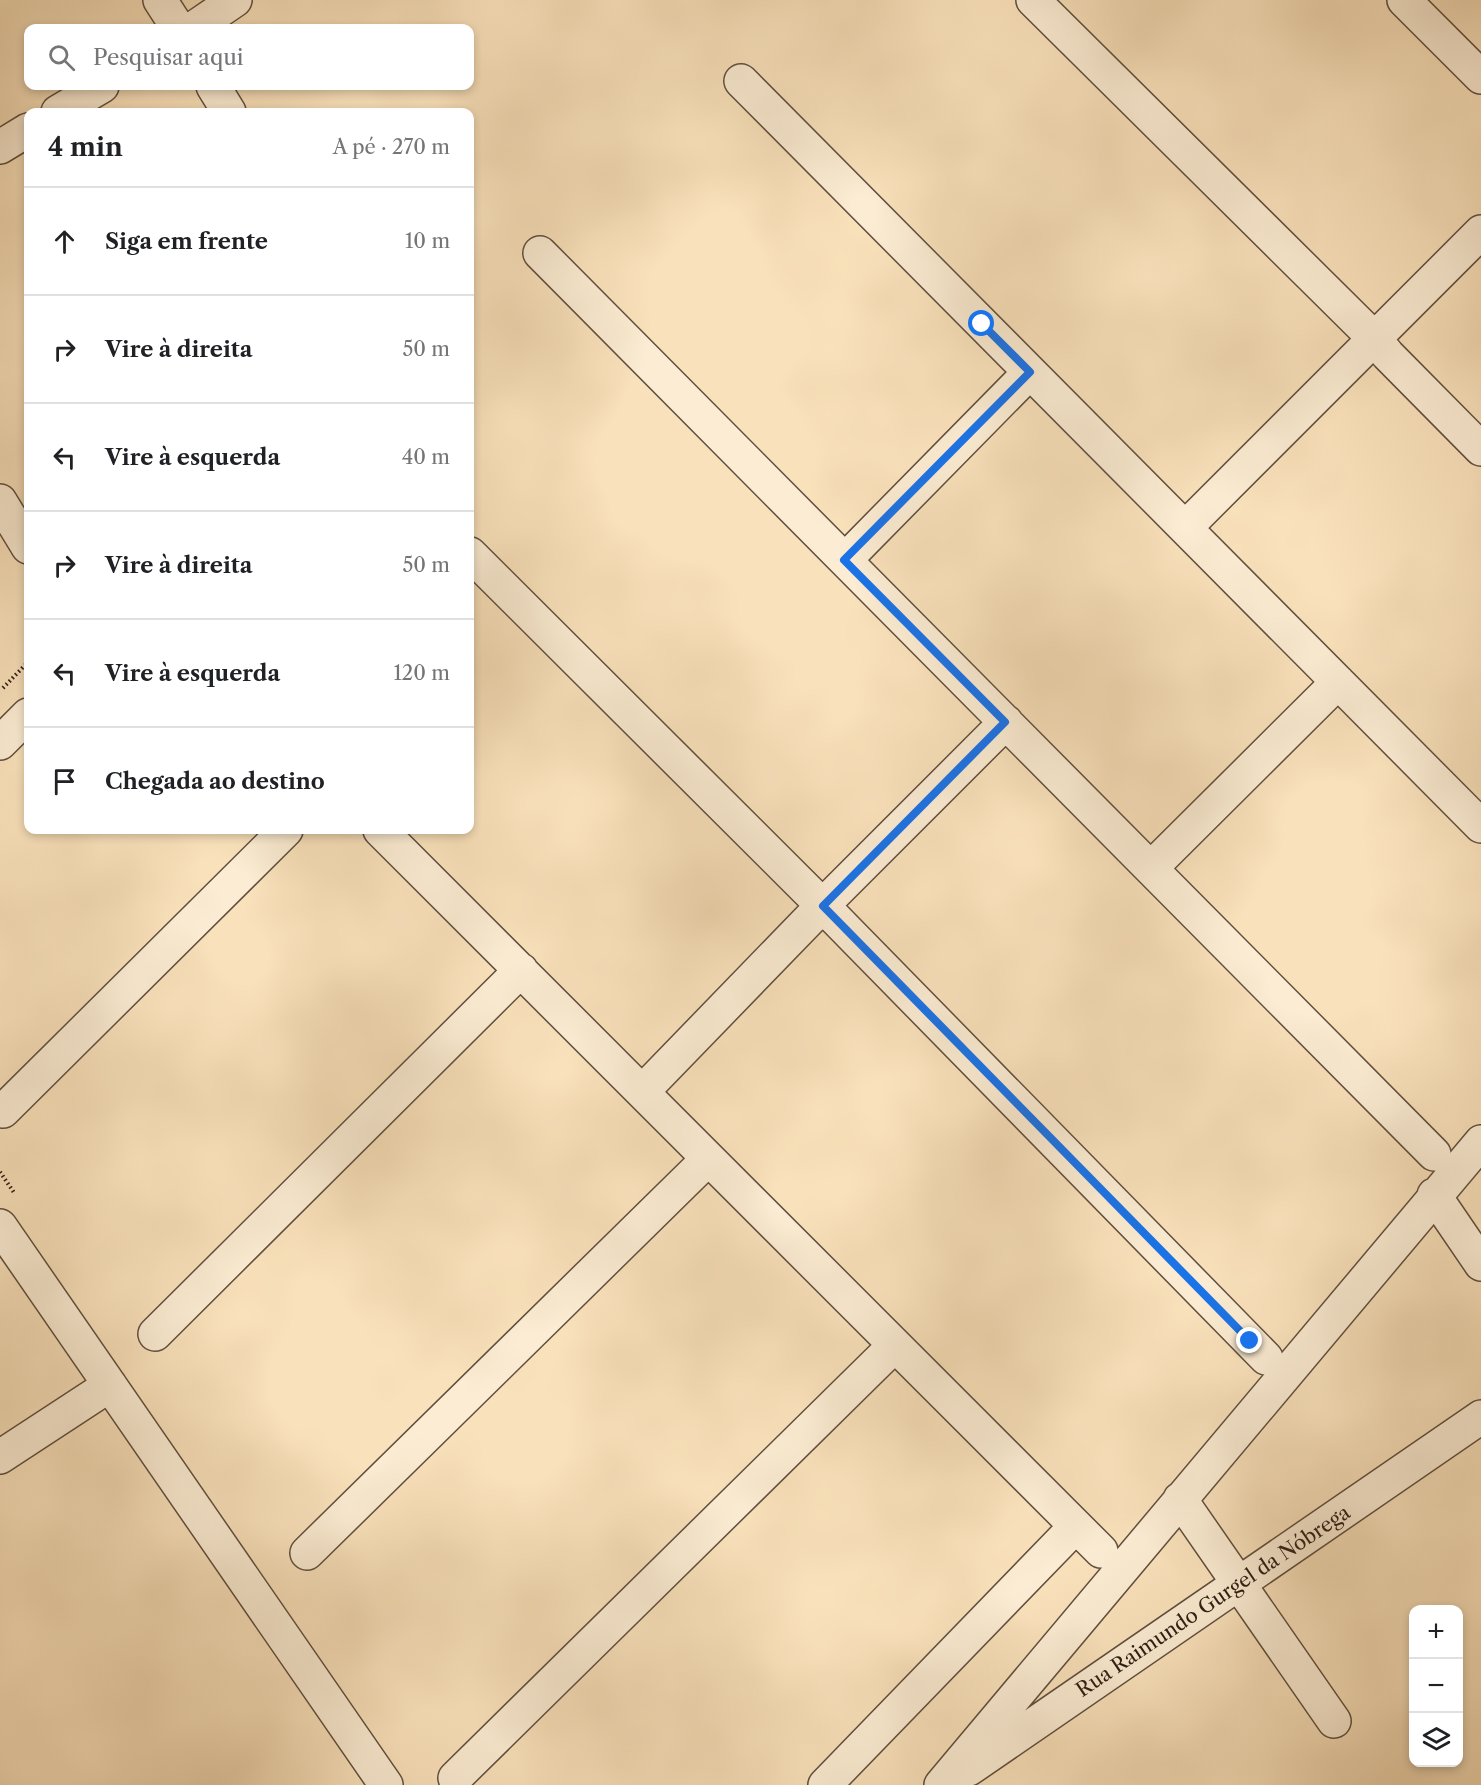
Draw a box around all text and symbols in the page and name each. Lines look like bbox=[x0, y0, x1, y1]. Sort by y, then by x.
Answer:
search box bbox=[24, 24, 474, 90]
icon: search bbox=[45, 41, 78, 74]
text: Pesquisar aqui bbox=[93, 44, 243, 71]
text: 4 min bbox=[48, 131, 123, 163]
text: A pé · 270 m bbox=[333, 135, 450, 159]
icon: ahead bbox=[48, 225, 81, 258]
text: Siga em frente bbox=[105, 228, 268, 255]
text: 10 m bbox=[405, 229, 450, 253]
route start bbox=[968, 310, 994, 336]
icon: right bbox=[48, 333, 81, 366]
text: Vire à direita bbox=[105, 336, 252, 363]
text: 50 m bbox=[403, 337, 450, 361]
icon: left bbox=[48, 441, 81, 474]
text: Vire à esquerda bbox=[105, 444, 280, 471]
text: 40 m bbox=[402, 445, 450, 469]
icon: right bbox=[48, 549, 81, 582]
text: Vire à direita bbox=[105, 552, 252, 579]
text: 50 m bbox=[403, 553, 450, 577]
icon: left bbox=[48, 657, 81, 690]
text: Vire à esquerda bbox=[105, 660, 280, 687]
text: 120 m bbox=[393, 661, 450, 685]
icon: arrive bbox=[48, 765, 81, 798]
text: Chegada ao destino bbox=[105, 768, 325, 795]
route end bbox=[1236, 1327, 1262, 1353]
street label: Rua Raimundo Gurgel da Nóbrega bbox=[1071, 1500, 1355, 1702]
map controls bbox=[1409, 1605, 1463, 1767]
button: + bbox=[1409, 1605, 1463, 1659]
button: − bbox=[1409, 1659, 1463, 1713]
button: layers bbox=[1409, 1713, 1463, 1767]

